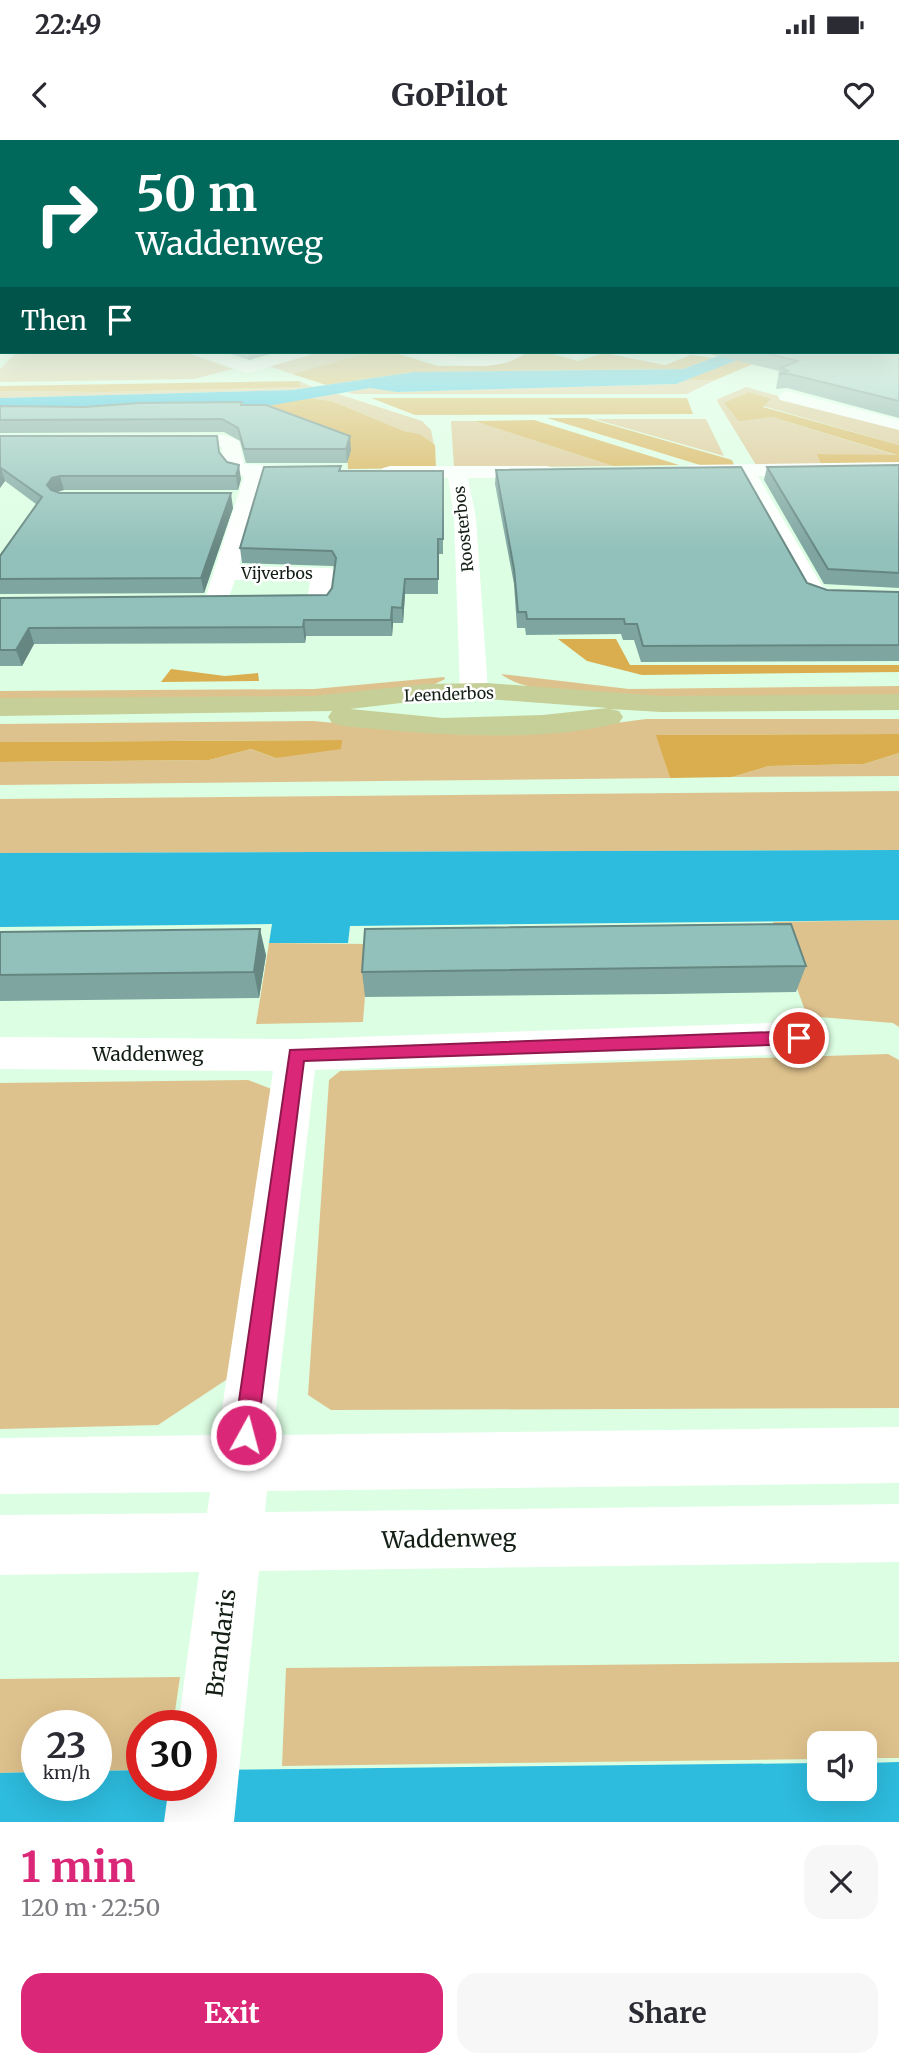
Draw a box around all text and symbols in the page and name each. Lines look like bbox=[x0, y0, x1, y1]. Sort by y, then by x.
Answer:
text: 22:49 bbox=[35, 8, 102, 41]
text: GoPilot bbox=[391, 75, 508, 115]
icon: back bbox=[21, 76, 59, 114]
icon: heart bbox=[840, 76, 878, 114]
text: 50 m bbox=[136, 163, 257, 224]
icon: right bbox=[21, 168, 112, 259]
text: Waddenweg bbox=[136, 224, 323, 264]
icon: arrive bbox=[101, 301, 139, 339]
text: Then bbox=[21, 304, 87, 337]
street label: Roosterbos bbox=[449, 485, 477, 573]
street label: Vijverbos bbox=[240, 563, 313, 583]
street label: Leenderbos bbox=[404, 682, 494, 706]
pin bbox=[769, 1008, 829, 1068]
icon: arrive bbox=[780, 1019, 818, 1057]
street label: Waddenweg bbox=[91, 1042, 204, 1066]
position arrow bbox=[209, 1398, 283, 1472]
street label: Waddenweg bbox=[380, 1523, 517, 1554]
street label: Brandaris bbox=[199, 1587, 242, 1699]
speed limit sign: 30 bbox=[126, 1710, 217, 1801]
text: 23 bbox=[47, 1724, 86, 1768]
map controls bbox=[807, 1731, 877, 1801]
button: sound bbox=[807, 1731, 877, 1801]
text: km/h bbox=[43, 1761, 90, 1784]
text: 1 min bbox=[21, 1841, 135, 1893]
button: close bbox=[804, 1845, 878, 1919]
text: 120 m · 22:50 bbox=[21, 1893, 160, 1922]
button: Exit bbox=[21, 1973, 443, 2053]
button: Share bbox=[457, 1973, 878, 2053]

